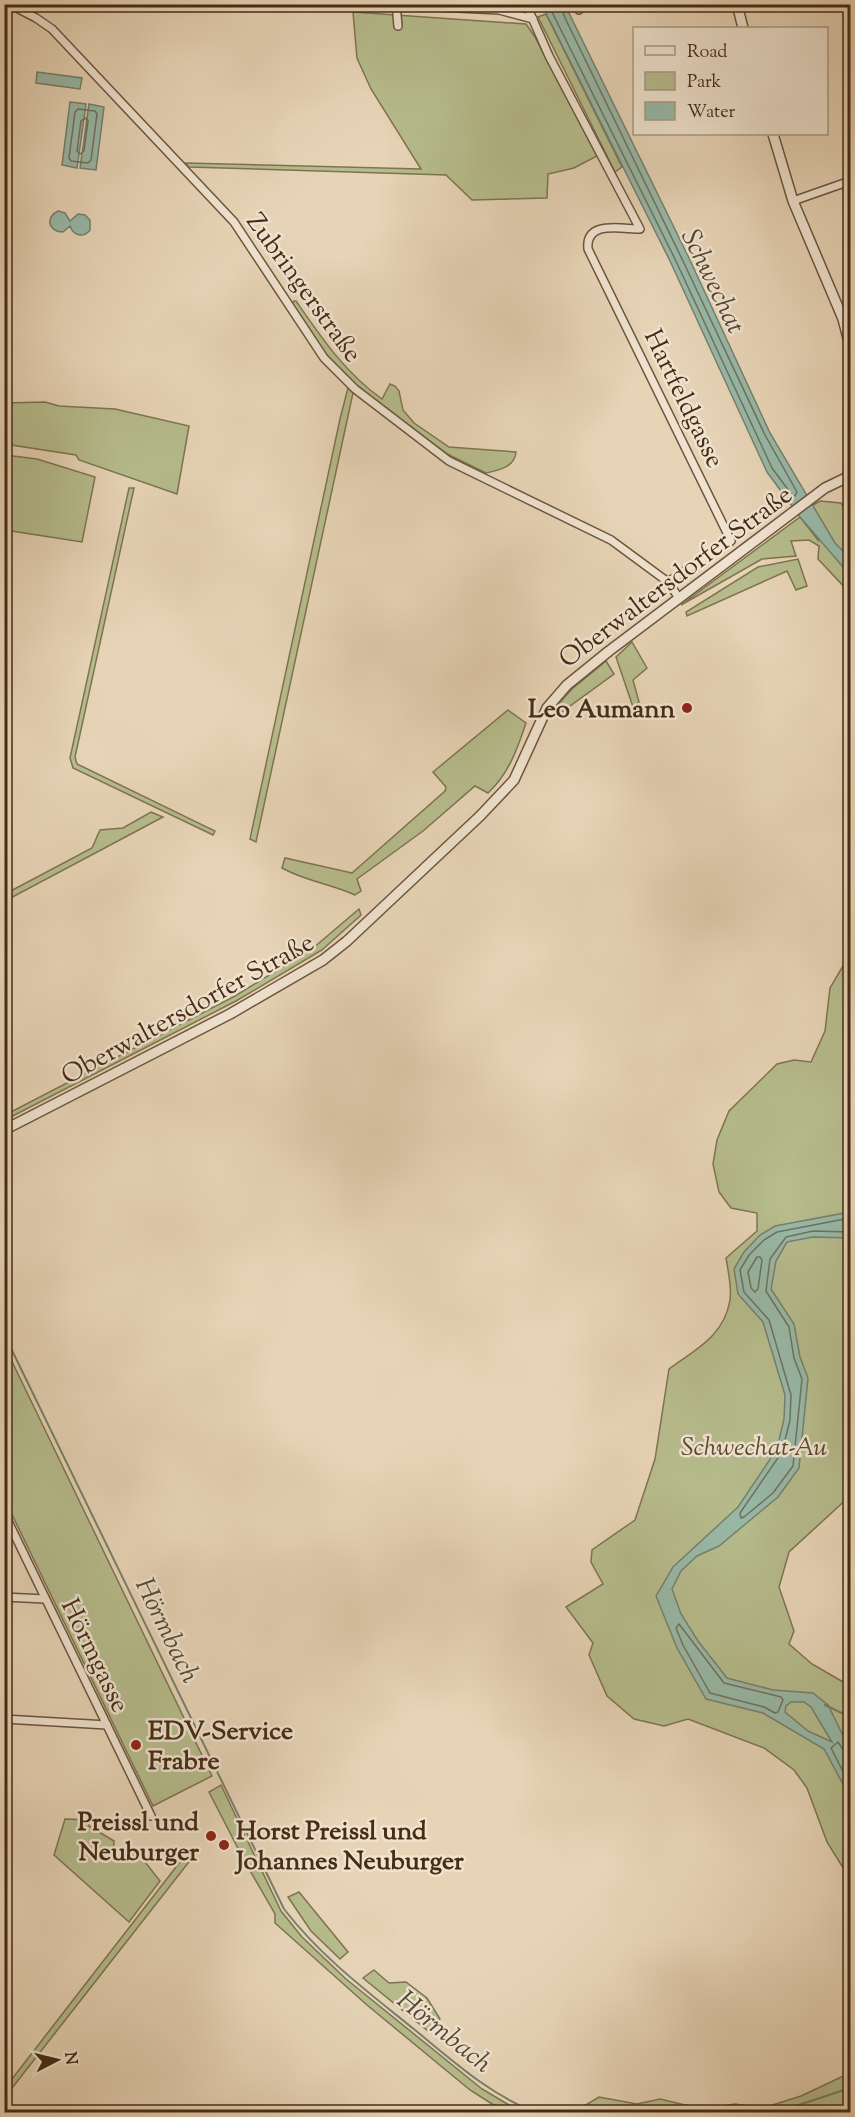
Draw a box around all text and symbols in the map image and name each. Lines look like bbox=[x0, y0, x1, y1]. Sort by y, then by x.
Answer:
legend bbox=[633, 27, 828, 135]
text: Road bbox=[687, 40, 727, 66]
text: Park bbox=[687, 70, 722, 96]
text: Water bbox=[687, 100, 736, 126]
street label: Zubringerstraße bbox=[236, 206, 370, 371]
water label: Schwechat bbox=[670, 223, 754, 341]
street label: Hartfeldgasse bbox=[633, 324, 732, 475]
street label: Oberwaltersdorfer Straße bbox=[552, 478, 801, 678]
place label: Leo Aumann bbox=[528, 692, 676, 729]
marker: Leo Aumann bbox=[680, 701, 694, 715]
street label: Oberwaltersdorfer Straße bbox=[55, 925, 321, 1095]
park label: Schwechat-Au bbox=[681, 1430, 827, 1467]
water label: Hörmbach bbox=[124, 1572, 208, 1690]
street label: Hörmgasse bbox=[50, 1593, 137, 1719]
place label: EDV-Service Frabre bbox=[148, 1714, 293, 1781]
marker: EDV-Service Frabre bbox=[129, 1738, 143, 1752]
place label: Preissl und Neuburger bbox=[77, 1805, 199, 1872]
place label: Horst Preissl und Johannes Neuburger bbox=[234, 1814, 464, 1881]
marker: Preissl und Neuburger bbox=[204, 1829, 218, 1843]
marker: Horst Preissl und Johannes Neuburger bbox=[217, 1838, 231, 1852]
water label: Hörmbach bbox=[387, 1982, 500, 2084]
north arrow bbox=[27, 2030, 87, 2090]
text: N bbox=[57, 2051, 82, 2066]

